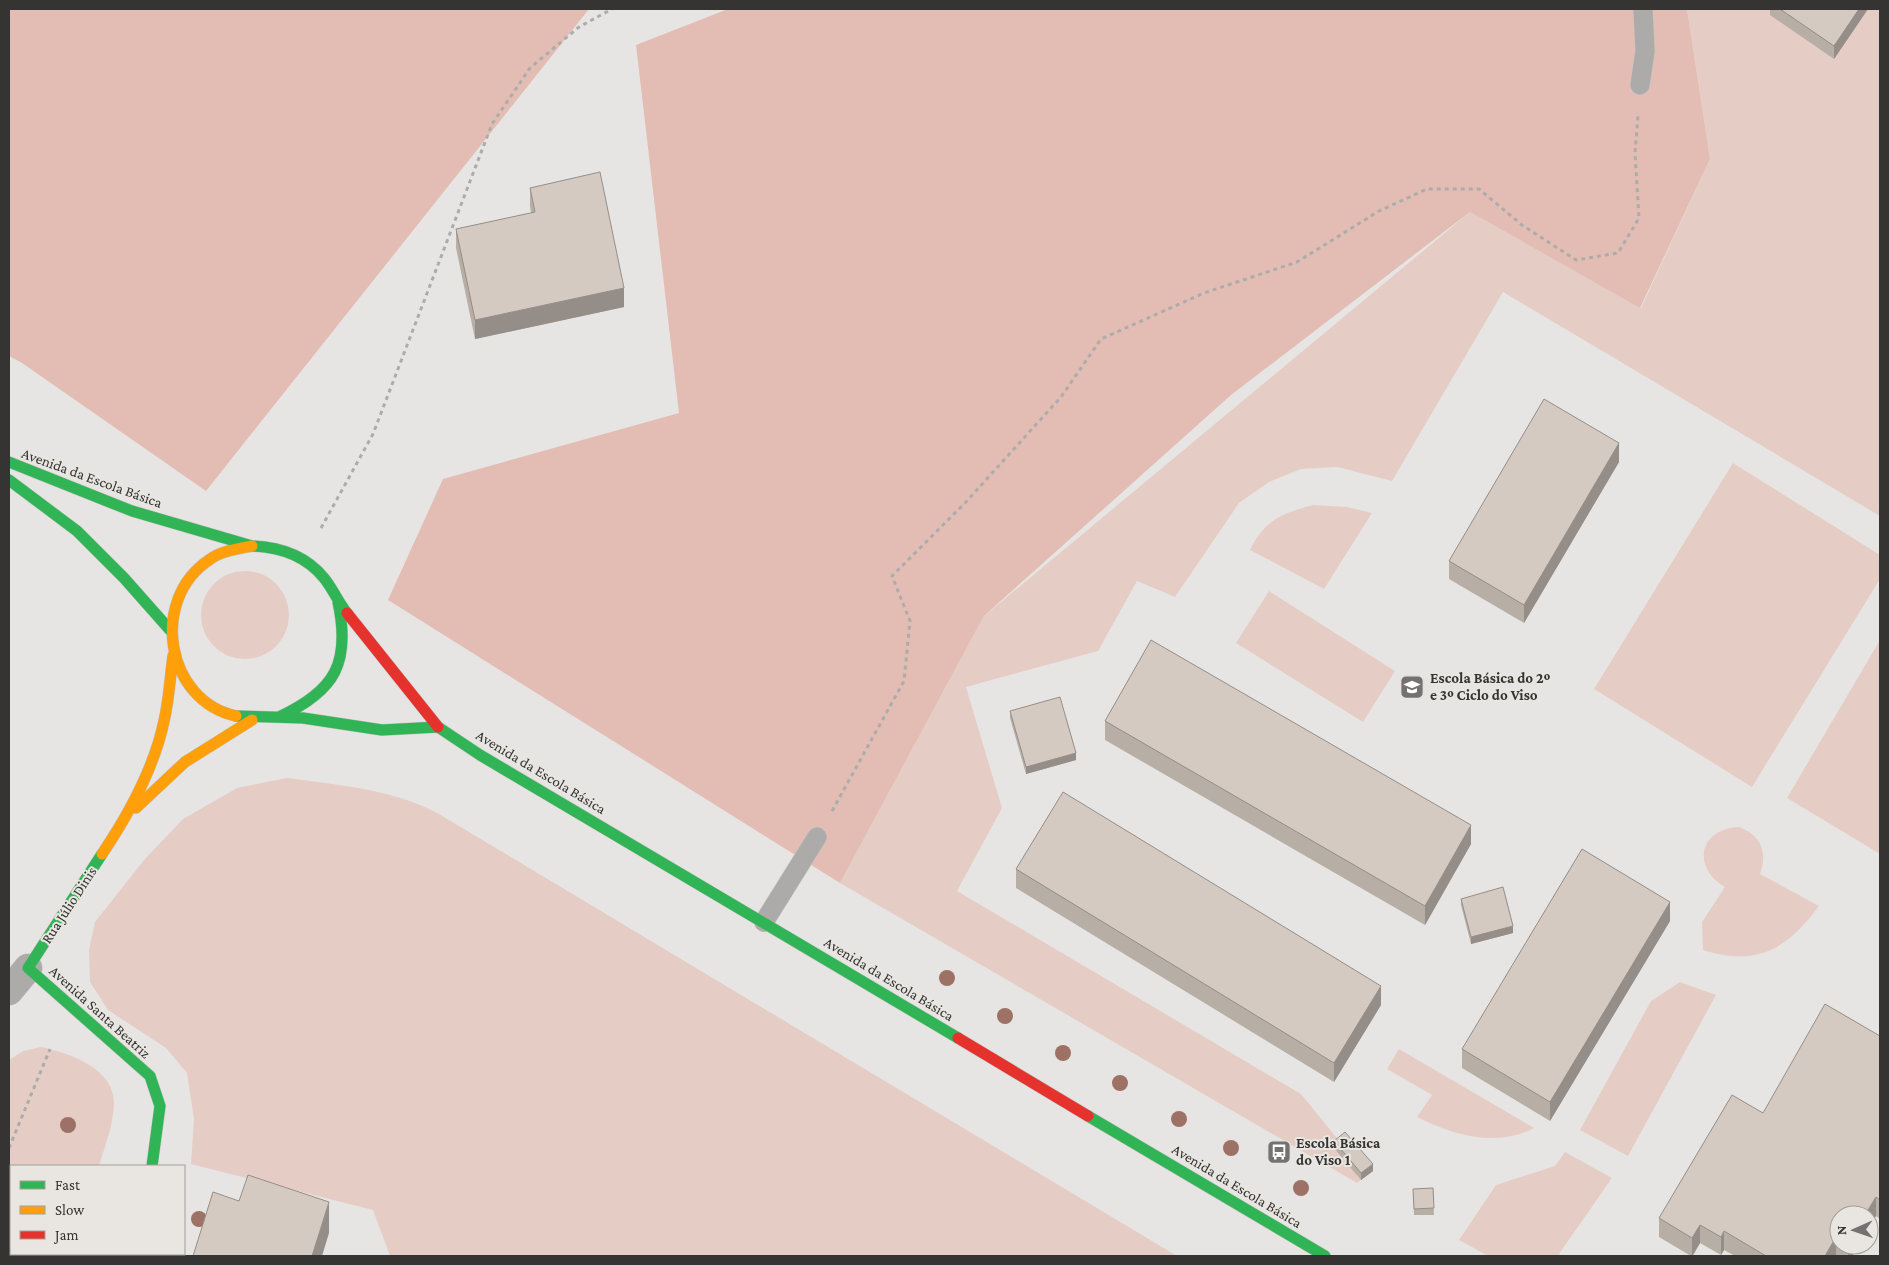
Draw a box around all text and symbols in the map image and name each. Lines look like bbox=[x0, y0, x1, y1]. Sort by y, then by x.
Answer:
street label: Avenida da Escola Básica bbox=[20, 445, 164, 511]
place label: Escola Básica do 2º e 3º Ciclo do Viso bbox=[1430, 670, 1551, 703]
school or university icon: Escola Básica do 2º e 3º Ciclo do Viso bbox=[1399, 674, 1425, 700]
street label: Avenida da Escola Básica bbox=[473, 727, 609, 817]
street label: Rua Júlio Dinis bbox=[38, 864, 101, 947]
street label: Avenida da Escola Básica bbox=[821, 934, 957, 1024]
street label: Avenida Santa Beatriz bbox=[46, 962, 154, 1062]
place label: Escola Básica do Viso 1 bbox=[1296, 1135, 1381, 1168]
bus stop icon: Escola Básica do Viso 1 bbox=[1266, 1139, 1292, 1165]
street label: Avenida da Escola Básica bbox=[1169, 1141, 1305, 1231]
legend bbox=[10, 1165, 185, 1255]
text: Fast bbox=[55, 1177, 81, 1193]
text: Slow bbox=[55, 1202, 85, 1218]
north arrow bbox=[1829, 1205, 1879, 1255]
text: N bbox=[1833, 1225, 1849, 1236]
text: Jam bbox=[53, 1227, 78, 1244]

